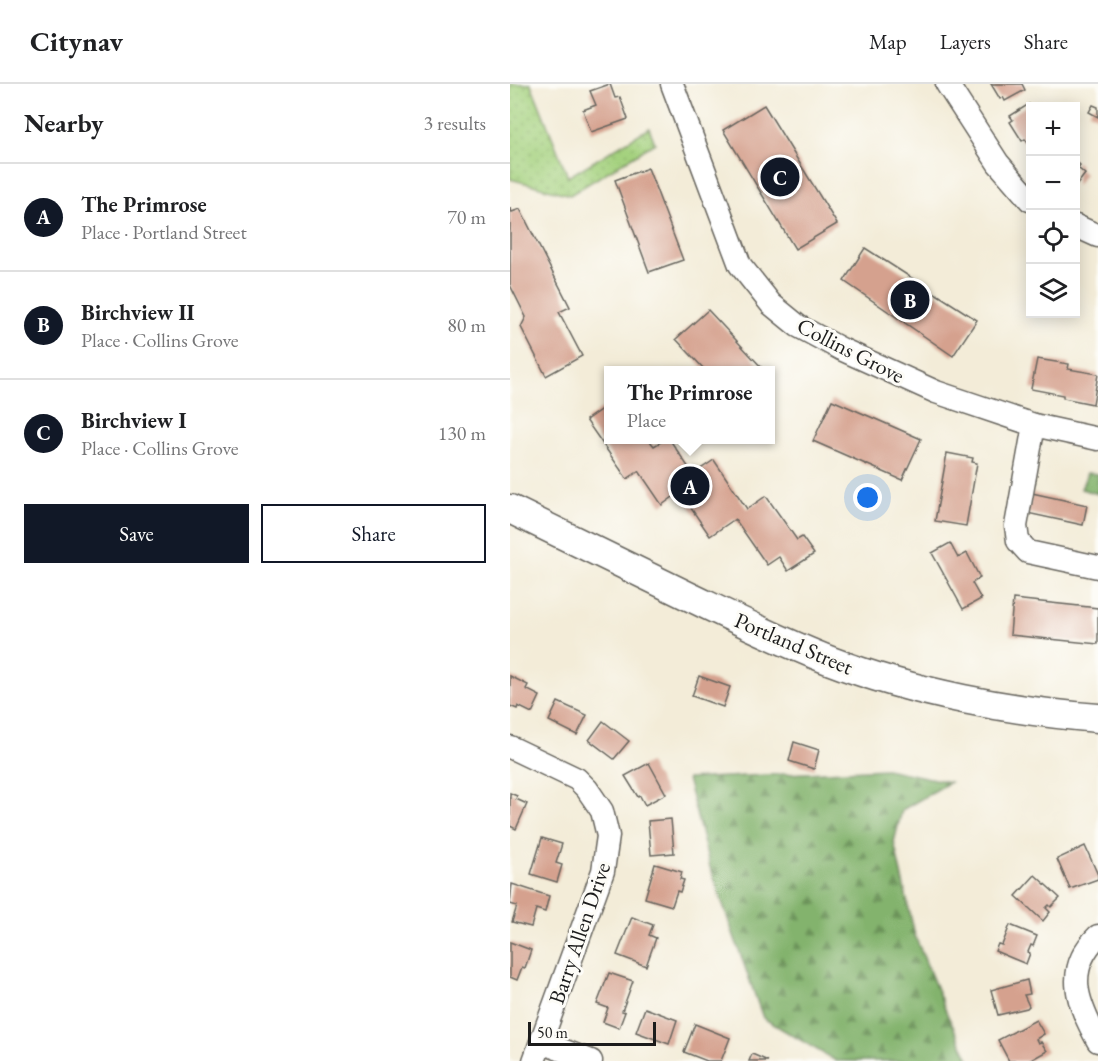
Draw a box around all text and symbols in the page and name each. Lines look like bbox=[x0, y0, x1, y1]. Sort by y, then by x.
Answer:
text: Citynav bbox=[30, 23, 123, 59]
text: Map bbox=[869, 28, 907, 55]
text: Layers bbox=[940, 28, 991, 55]
text: Share bbox=[1024, 28, 1068, 55]
map controls bbox=[1026, 102, 1080, 318]
button: + bbox=[1026, 102, 1080, 156]
text: Nearby bbox=[24, 106, 104, 140]
text: 3 results bbox=[423, 110, 486, 136]
pin: C bbox=[760, 154, 800, 200]
button: − bbox=[1026, 156, 1080, 210]
text: The Primrose bbox=[81, 190, 207, 219]
text: A bbox=[36, 204, 51, 230]
text: 70 m bbox=[447, 204, 486, 230]
button: locate bbox=[1026, 210, 1080, 264]
text: Place · Portland Street bbox=[81, 219, 247, 245]
button: layers bbox=[1026, 264, 1080, 318]
pin: B bbox=[890, 278, 930, 322]
text: Birchview II bbox=[81, 298, 195, 327]
street label: Collins Grove bbox=[792, 311, 910, 390]
text: B bbox=[37, 312, 50, 338]
text: 80 m bbox=[447, 312, 486, 338]
text: Place · Collins Grove bbox=[81, 327, 239, 353]
popup bbox=[604, 366, 775, 444]
text: The Primrose bbox=[627, 378, 752, 407]
text: Birchview I bbox=[81, 406, 187, 435]
text: Place bbox=[627, 407, 666, 433]
text: C bbox=[36, 420, 51, 446]
text: 130 m bbox=[438, 420, 486, 446]
text: Place · Collins Grove bbox=[81, 435, 239, 461]
pin: A bbox=[670, 464, 710, 508]
your location bbox=[853, 483, 882, 512]
button: Save bbox=[24, 504, 249, 563]
button: Share bbox=[261, 504, 486, 563]
street label: Portland Street bbox=[730, 606, 857, 681]
street label: Barry Allen Drive bbox=[542, 858, 617, 1008]
scale bar bbox=[528, 1019, 656, 1046]
text: 50 m bbox=[537, 1022, 568, 1043]

